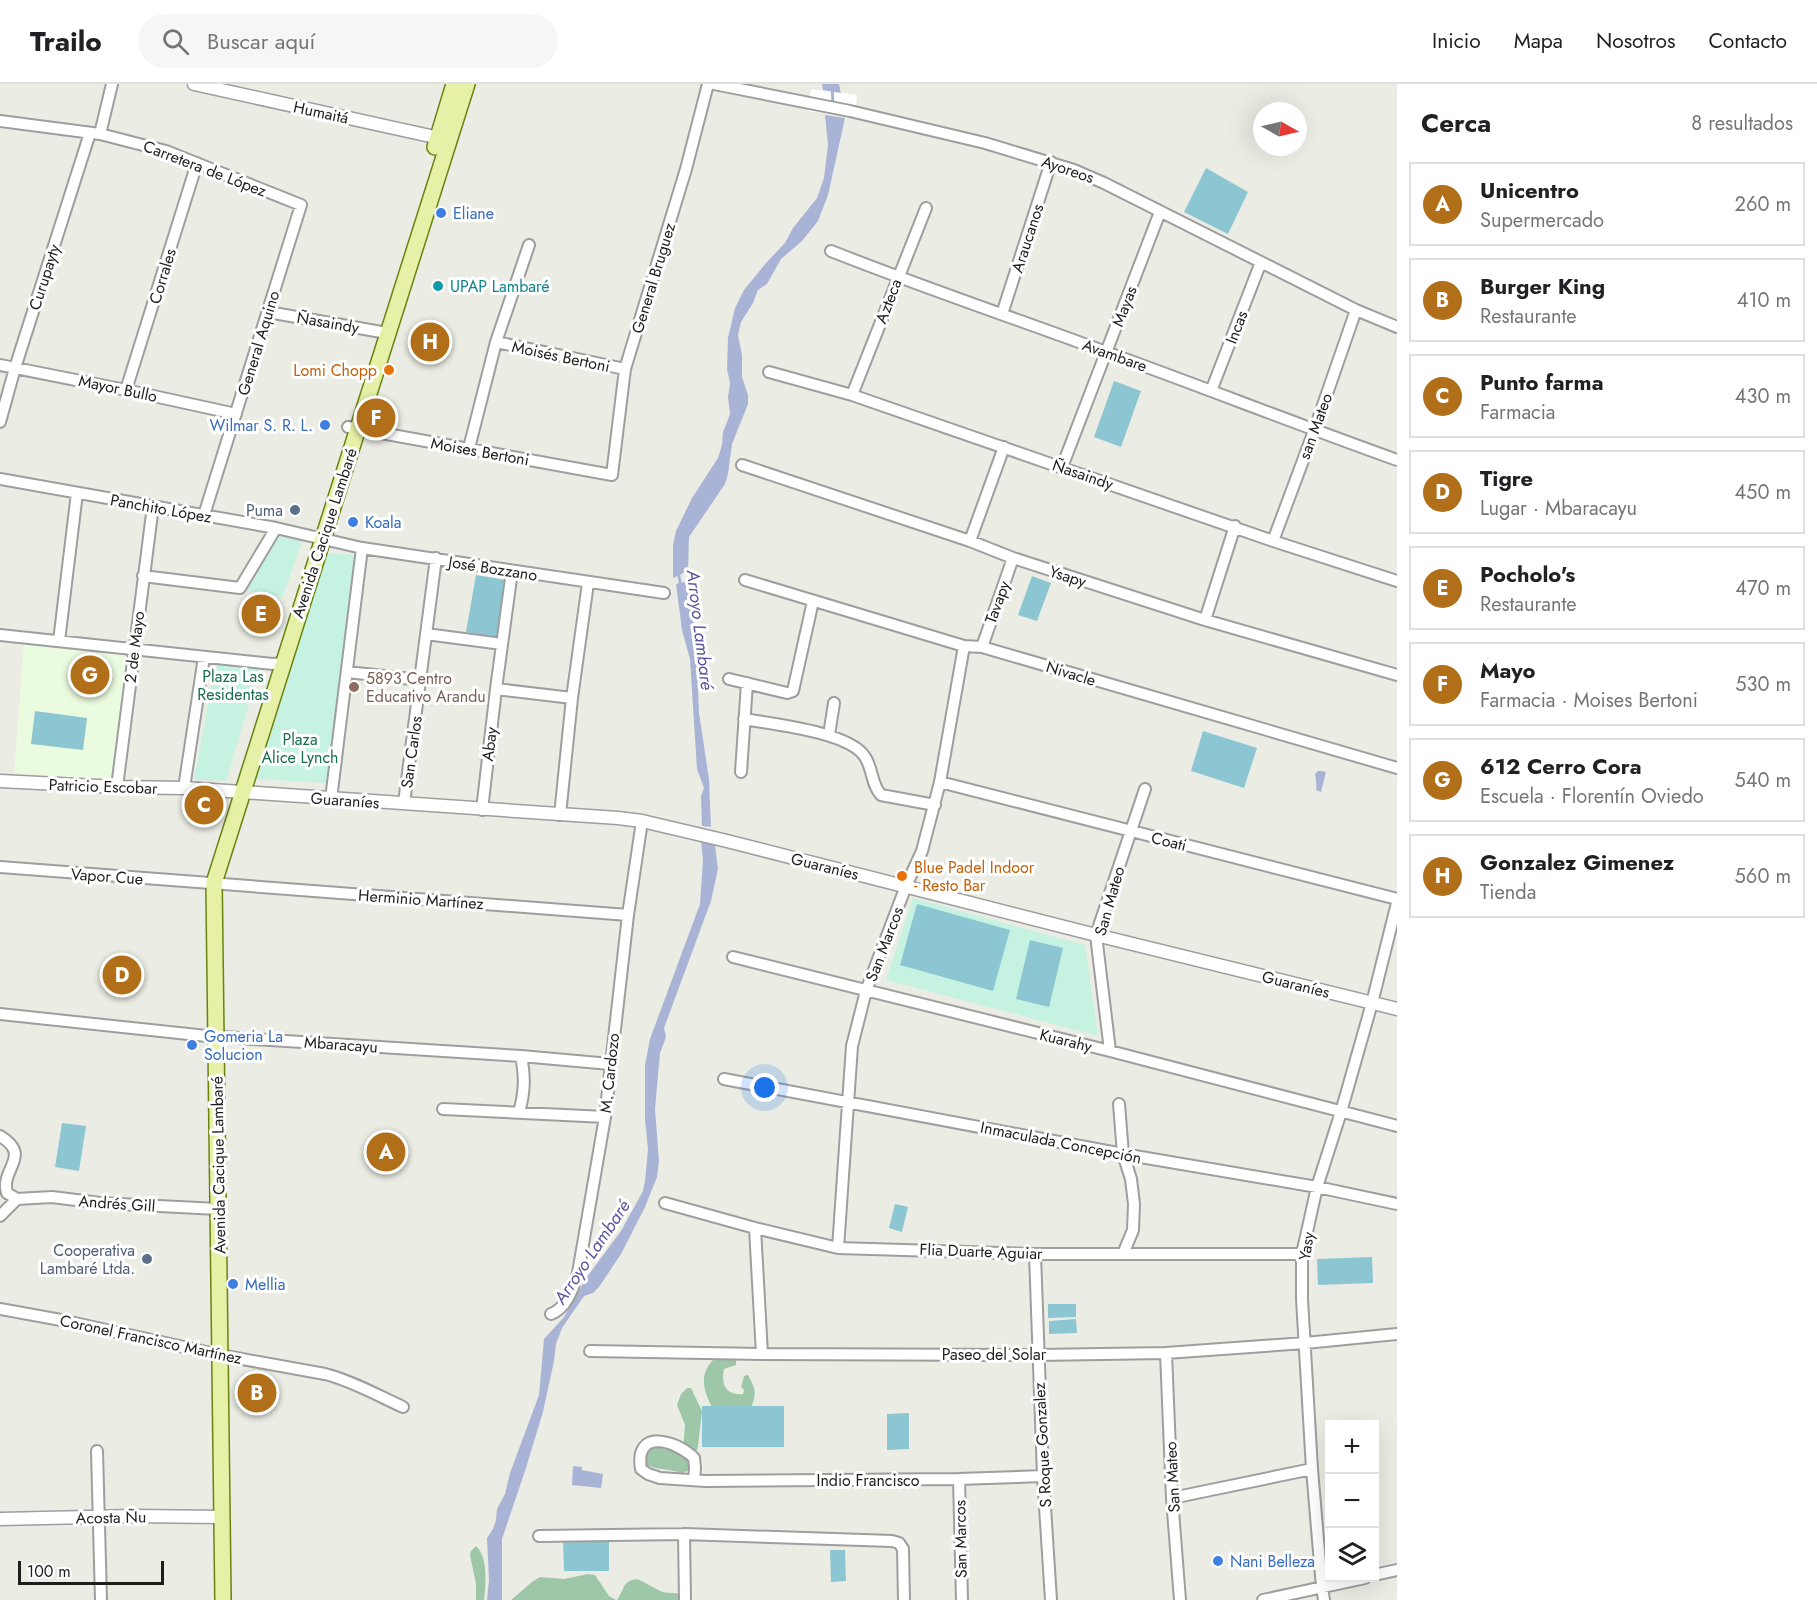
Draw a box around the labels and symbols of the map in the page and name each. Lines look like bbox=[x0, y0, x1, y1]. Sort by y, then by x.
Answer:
street label: Humaitá bbox=[291, 95, 351, 130]
north arrow bbox=[1253, 102, 1307, 156]
street label: Carretera de López bbox=[140, 134, 270, 203]
street label: Ayoreos bbox=[1039, 150, 1097, 189]
street label: Araucanos bbox=[1006, 201, 1049, 276]
place label: Eliane bbox=[453, 202, 494, 225]
marker: Eliane bbox=[434, 206, 448, 220]
street label: General Bruguez bbox=[626, 219, 681, 336]
street label: Curupayty bbox=[23, 240, 66, 313]
street label: Corrales bbox=[143, 246, 182, 307]
place label: UPAP Lambaré bbox=[450, 275, 549, 298]
street label: Azteca bbox=[869, 276, 907, 327]
marker: UPAP Lambaré bbox=[431, 279, 445, 293]
street label: Mayas bbox=[1106, 283, 1143, 330]
street label: General Aquino bbox=[232, 288, 285, 398]
street label: Ñasaindy bbox=[295, 306, 362, 339]
street label: Incas bbox=[1220, 307, 1253, 347]
pin: H bbox=[410, 320, 450, 364]
street label: Avambare bbox=[1079, 333, 1150, 378]
street label: Moisés Bertoni bbox=[510, 335, 612, 378]
place label: Lomi Chopp bbox=[293, 359, 377, 382]
marker: Lomi Chopp bbox=[382, 363, 396, 377]
street label: Mayor Bullo bbox=[76, 369, 160, 408]
street label: san Mateo bbox=[1293, 390, 1338, 462]
pin: F bbox=[356, 396, 395, 440]
place label: Wilmar S. R. L. bbox=[209, 414, 313, 437]
marker: Wilmar S. R. L. bbox=[318, 418, 332, 432]
street label: Moises Bertoni bbox=[429, 432, 531, 471]
street label: Avenida Cacique Lambaré bbox=[286, 445, 363, 621]
street label: Ñasaindy bbox=[1049, 453, 1117, 496]
street label: Panchito López bbox=[108, 488, 214, 529]
place label: Puma bbox=[246, 499, 283, 522]
marker: Puma bbox=[288, 503, 302, 517]
place label: Koala bbox=[365, 511, 401, 534]
marker: Koala bbox=[346, 515, 360, 529]
street label: José Bozzano bbox=[445, 550, 539, 587]
street label: Ysapy bbox=[1046, 560, 1090, 593]
water label: Arroyo Lambaré bbox=[680, 567, 720, 693]
street label: Tavapy bbox=[979, 577, 1016, 627]
pin: E bbox=[242, 592, 280, 636]
street label: 2 de Mayo bbox=[119, 610, 150, 684]
pin: G bbox=[70, 652, 110, 698]
street label: Nivacle bbox=[1043, 655, 1099, 692]
park label: Plaza Las Residentas bbox=[197, 665, 269, 706]
place label: 5893 Centro Educativo Arandu bbox=[366, 667, 486, 708]
marker: 5893 Centro Educativo Arandu bbox=[347, 680, 361, 694]
street label: San Carlos bbox=[395, 714, 428, 790]
street label: Abay bbox=[476, 725, 503, 763]
park label: Plaza Alice Lynch bbox=[262, 728, 338, 769]
street label: Patricio Escobar bbox=[48, 773, 158, 800]
pin: C bbox=[184, 782, 224, 828]
street label: Guaraníes bbox=[310, 787, 380, 814]
street label: Coati bbox=[1149, 826, 1189, 857]
street label: Guaraníes bbox=[789, 847, 861, 886]
place label: Blue Padel Indoor - Resto Bar bbox=[914, 856, 1035, 897]
street label: Vapor Cue bbox=[70, 863, 144, 890]
street label: San Mateo bbox=[1089, 864, 1130, 939]
marker: Blue Padel Indoor - Resto Bar bbox=[895, 869, 909, 883]
street label: Herminio Martínez bbox=[357, 884, 485, 915]
street label: San Marcos bbox=[860, 903, 909, 985]
pin: D bbox=[102, 952, 142, 998]
street label: Guaraníes bbox=[1260, 965, 1332, 1004]
street label: Kuarahy bbox=[1037, 1023, 1095, 1058]
place label: Gomeria La Solucion bbox=[204, 1025, 283, 1066]
street label: Mbaracayu bbox=[303, 1030, 379, 1059]
street label: M. Cardozo bbox=[594, 1032, 625, 1114]
marker: Gomeria La Solucion bbox=[185, 1038, 199, 1052]
your location bbox=[750, 1073, 779, 1102]
street label: Avenida Cacique Lambaré bbox=[205, 1076, 232, 1254]
street label: Inmaculada Concepción bbox=[978, 1116, 1143, 1169]
pin: A bbox=[366, 1130, 406, 1174]
street label: Andrés Gill bbox=[78, 1189, 156, 1218]
water label: Arroyo Lambaré bbox=[547, 1194, 637, 1310]
street label: Yasy bbox=[1293, 1229, 1320, 1262]
street label: Flia Duarte Aguiar bbox=[919, 1238, 1043, 1265]
place label: Cooperativa Lambaré Ltda. bbox=[40, 1239, 135, 1280]
marker: Cooperativa Lambaré Ltda. bbox=[140, 1252, 154, 1266]
place label: Mellia bbox=[245, 1273, 285, 1296]
marker: Mellia bbox=[226, 1277, 240, 1291]
street label: Coronel Francisco Martínez bbox=[58, 1309, 245, 1370]
street label: Paseo del Solar bbox=[942, 1343, 1047, 1366]
pin: B bbox=[238, 1370, 276, 1416]
street label: S Roque Gonzalez bbox=[1028, 1381, 1057, 1508]
street label: San Mateo bbox=[1159, 1441, 1186, 1513]
street label: Indio Francisco bbox=[816, 1469, 920, 1492]
street label: San Marcos bbox=[948, 1500, 973, 1578]
street label: Acosta Ñu bbox=[76, 1505, 146, 1530]
place label: Nani Belleza bbox=[1230, 1550, 1315, 1573]
marker: Nani Belleza bbox=[1211, 1554, 1225, 1568]
scale bar bbox=[18, 1558, 164, 1586]

